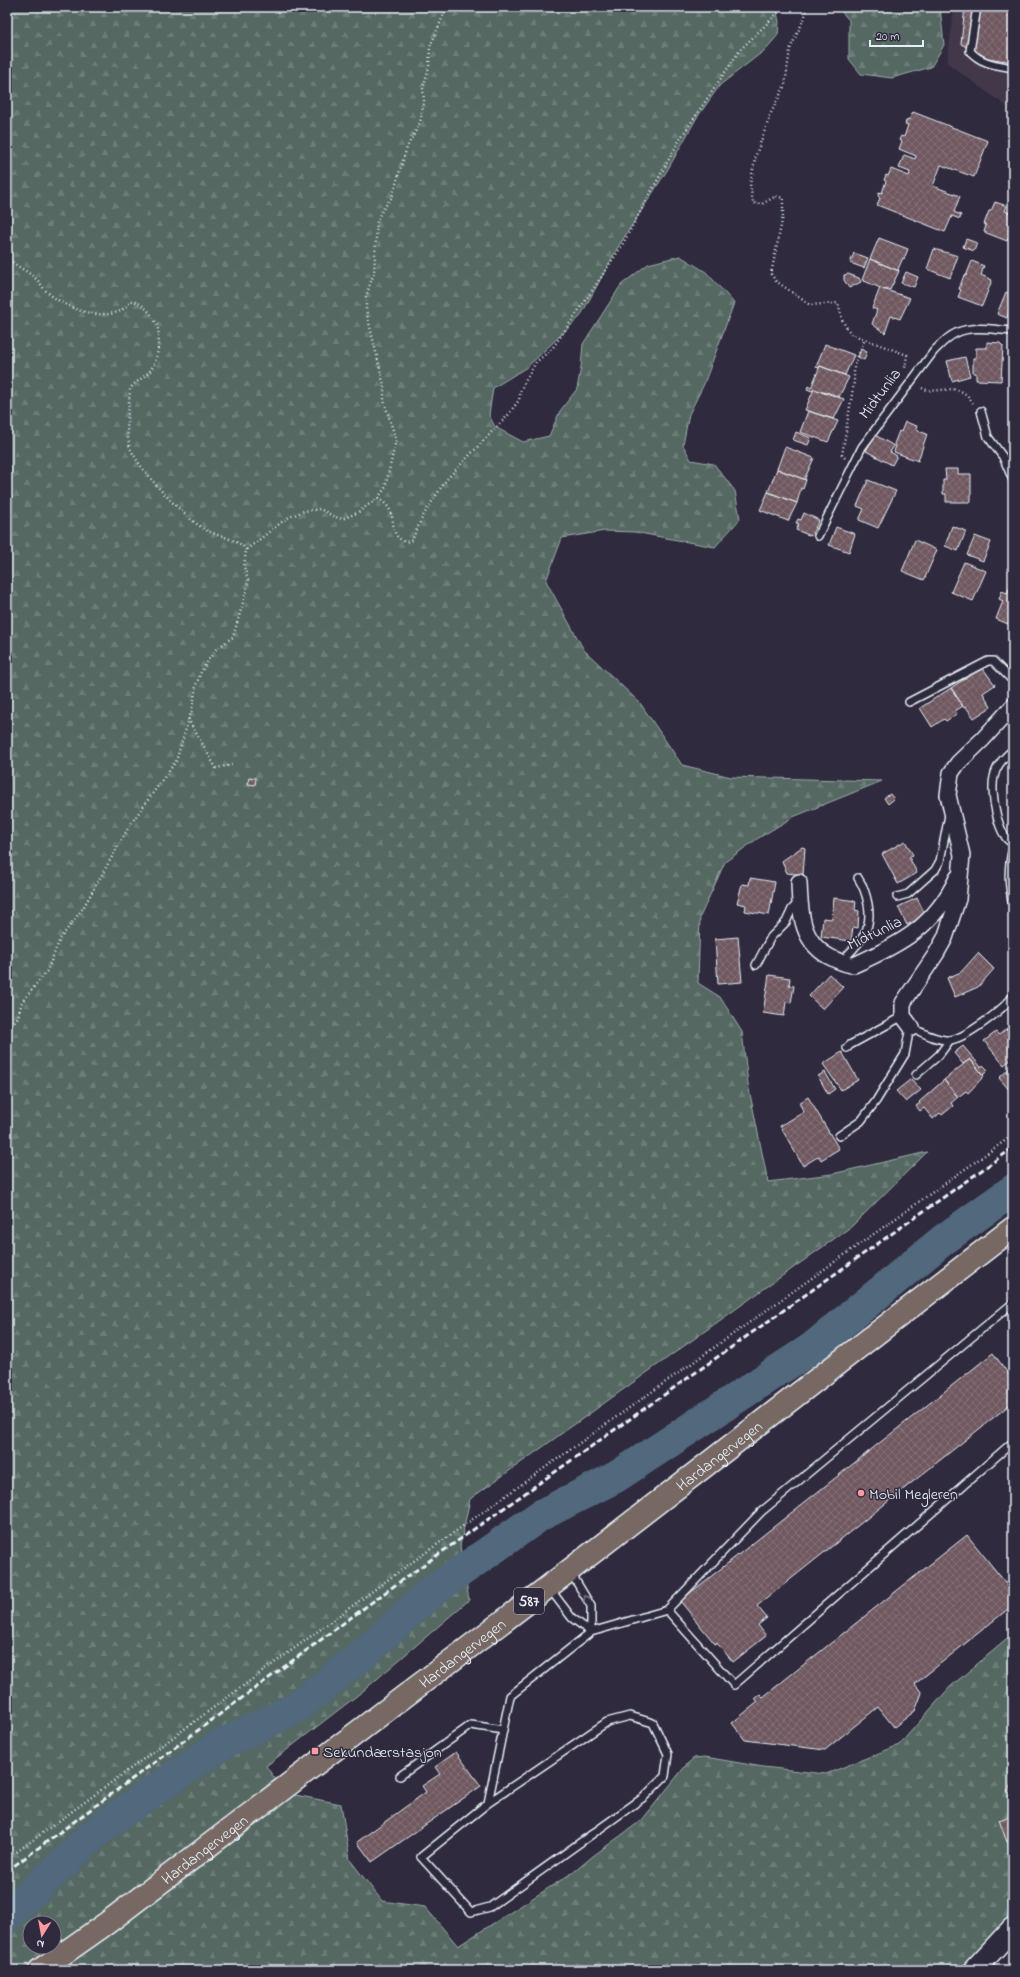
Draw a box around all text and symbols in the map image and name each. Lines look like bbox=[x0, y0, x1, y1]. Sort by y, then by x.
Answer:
scale bar bbox=[870, 22, 923, 48]
text: 20 m bbox=[876, 28, 899, 46]
street label: Midtunlia bbox=[854, 364, 908, 425]
street label: Midtunlia bbox=[843, 910, 906, 957]
street label: Hardangervegen bbox=[672, 1415, 769, 1498]
place label: Mobil Megleren bbox=[869, 1483, 958, 1507]
marker: Mobil Megleren bbox=[856, 1488, 866, 1498]
road number: 587 bbox=[514, 1588, 544, 1614]
one-way arrow bbox=[584, 1595, 591, 1602]
street label: Hardangervegen bbox=[415, 1613, 512, 1695]
place label: Sekundærstasjon bbox=[323, 1741, 442, 1765]
marker: Sekundærstasjon bbox=[310, 1746, 320, 1756]
street label: Hardangervegen bbox=[157, 1809, 254, 1892]
north arrow bbox=[22, 1915, 62, 1955]
text: N bbox=[35, 1935, 45, 1952]

